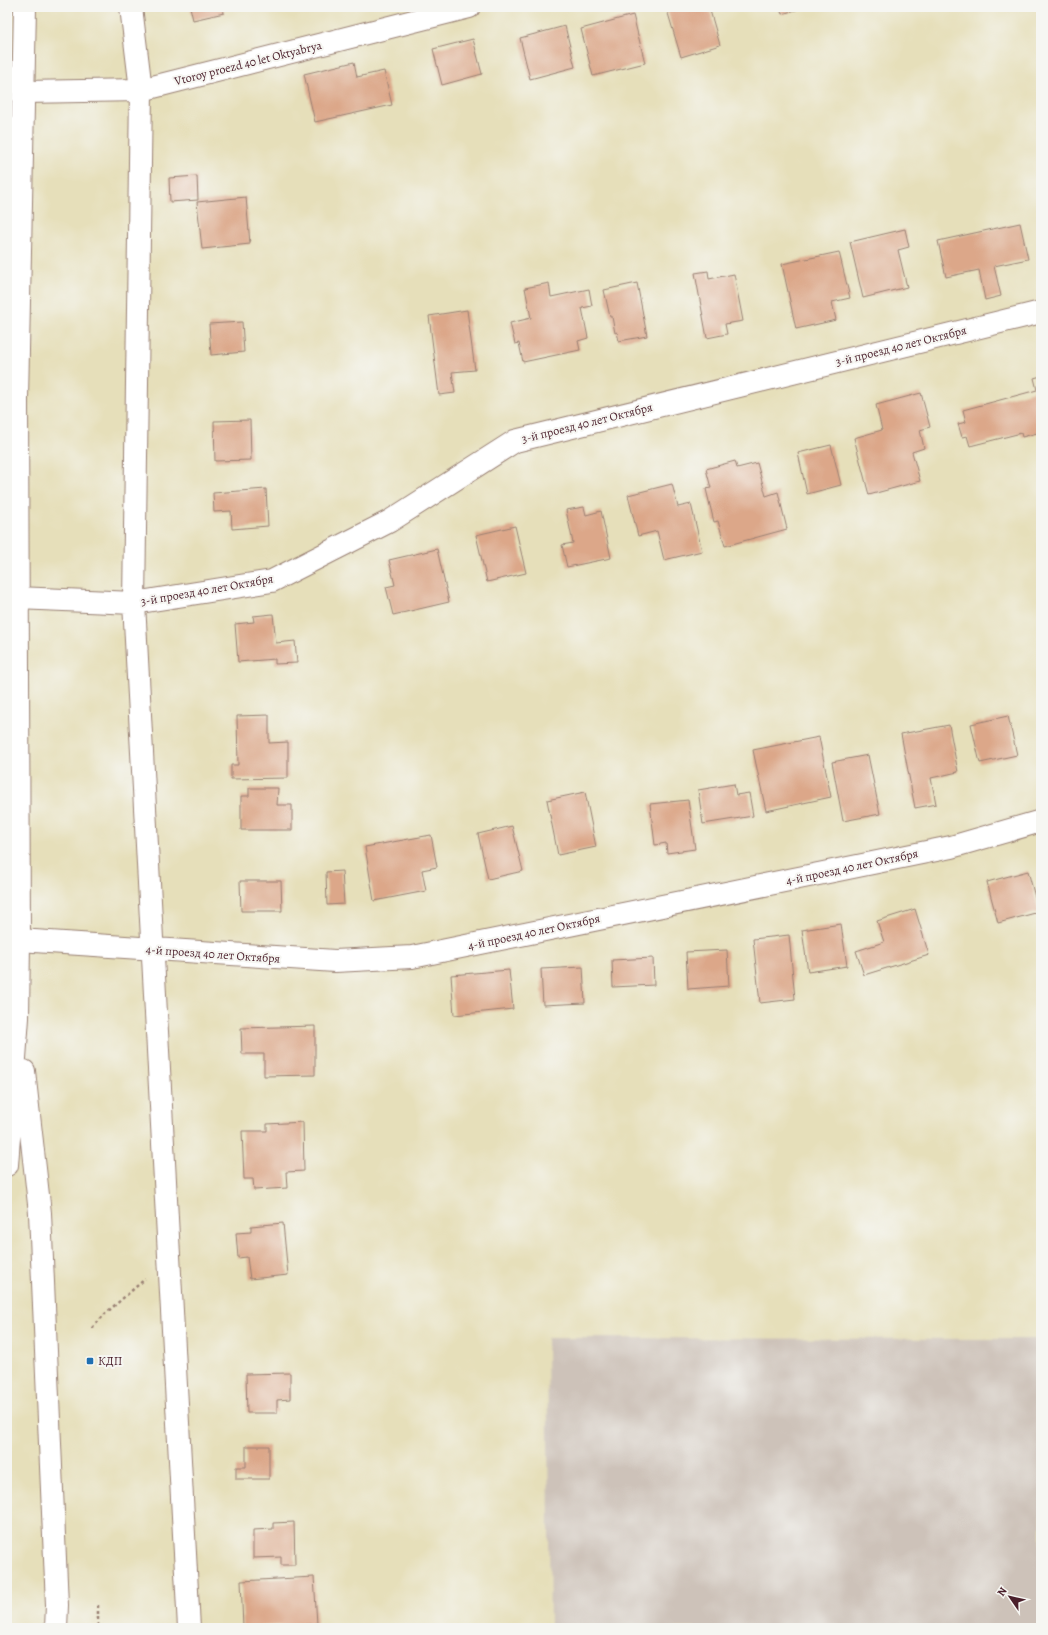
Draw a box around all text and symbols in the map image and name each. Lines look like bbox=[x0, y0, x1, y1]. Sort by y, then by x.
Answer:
street label: Vtoroy proezd 40 let Oktyabrya bbox=[172, 37, 324, 89]
street label: 3-й проезд 40 лет Октября bbox=[834, 322, 968, 370]
street label: 3-й проезд 40 лет Октября bbox=[520, 399, 654, 447]
street label: 3-й проезд 40 лет Октября bbox=[140, 570, 275, 610]
street label: 4-й проезд 40 лет Октября bbox=[784, 845, 920, 889]
street label: 4-й проезд 40 лет Октября bbox=[466, 910, 602, 954]
street label: 4-й проезд 40 лет Октября bbox=[145, 941, 281, 967]
place label: КДП bbox=[98, 1353, 122, 1369]
marker: КДП bbox=[85, 1356, 95, 1366]
north arrow bbox=[990, 1577, 1030, 1617]
text: N bbox=[994, 1584, 1011, 1599]

